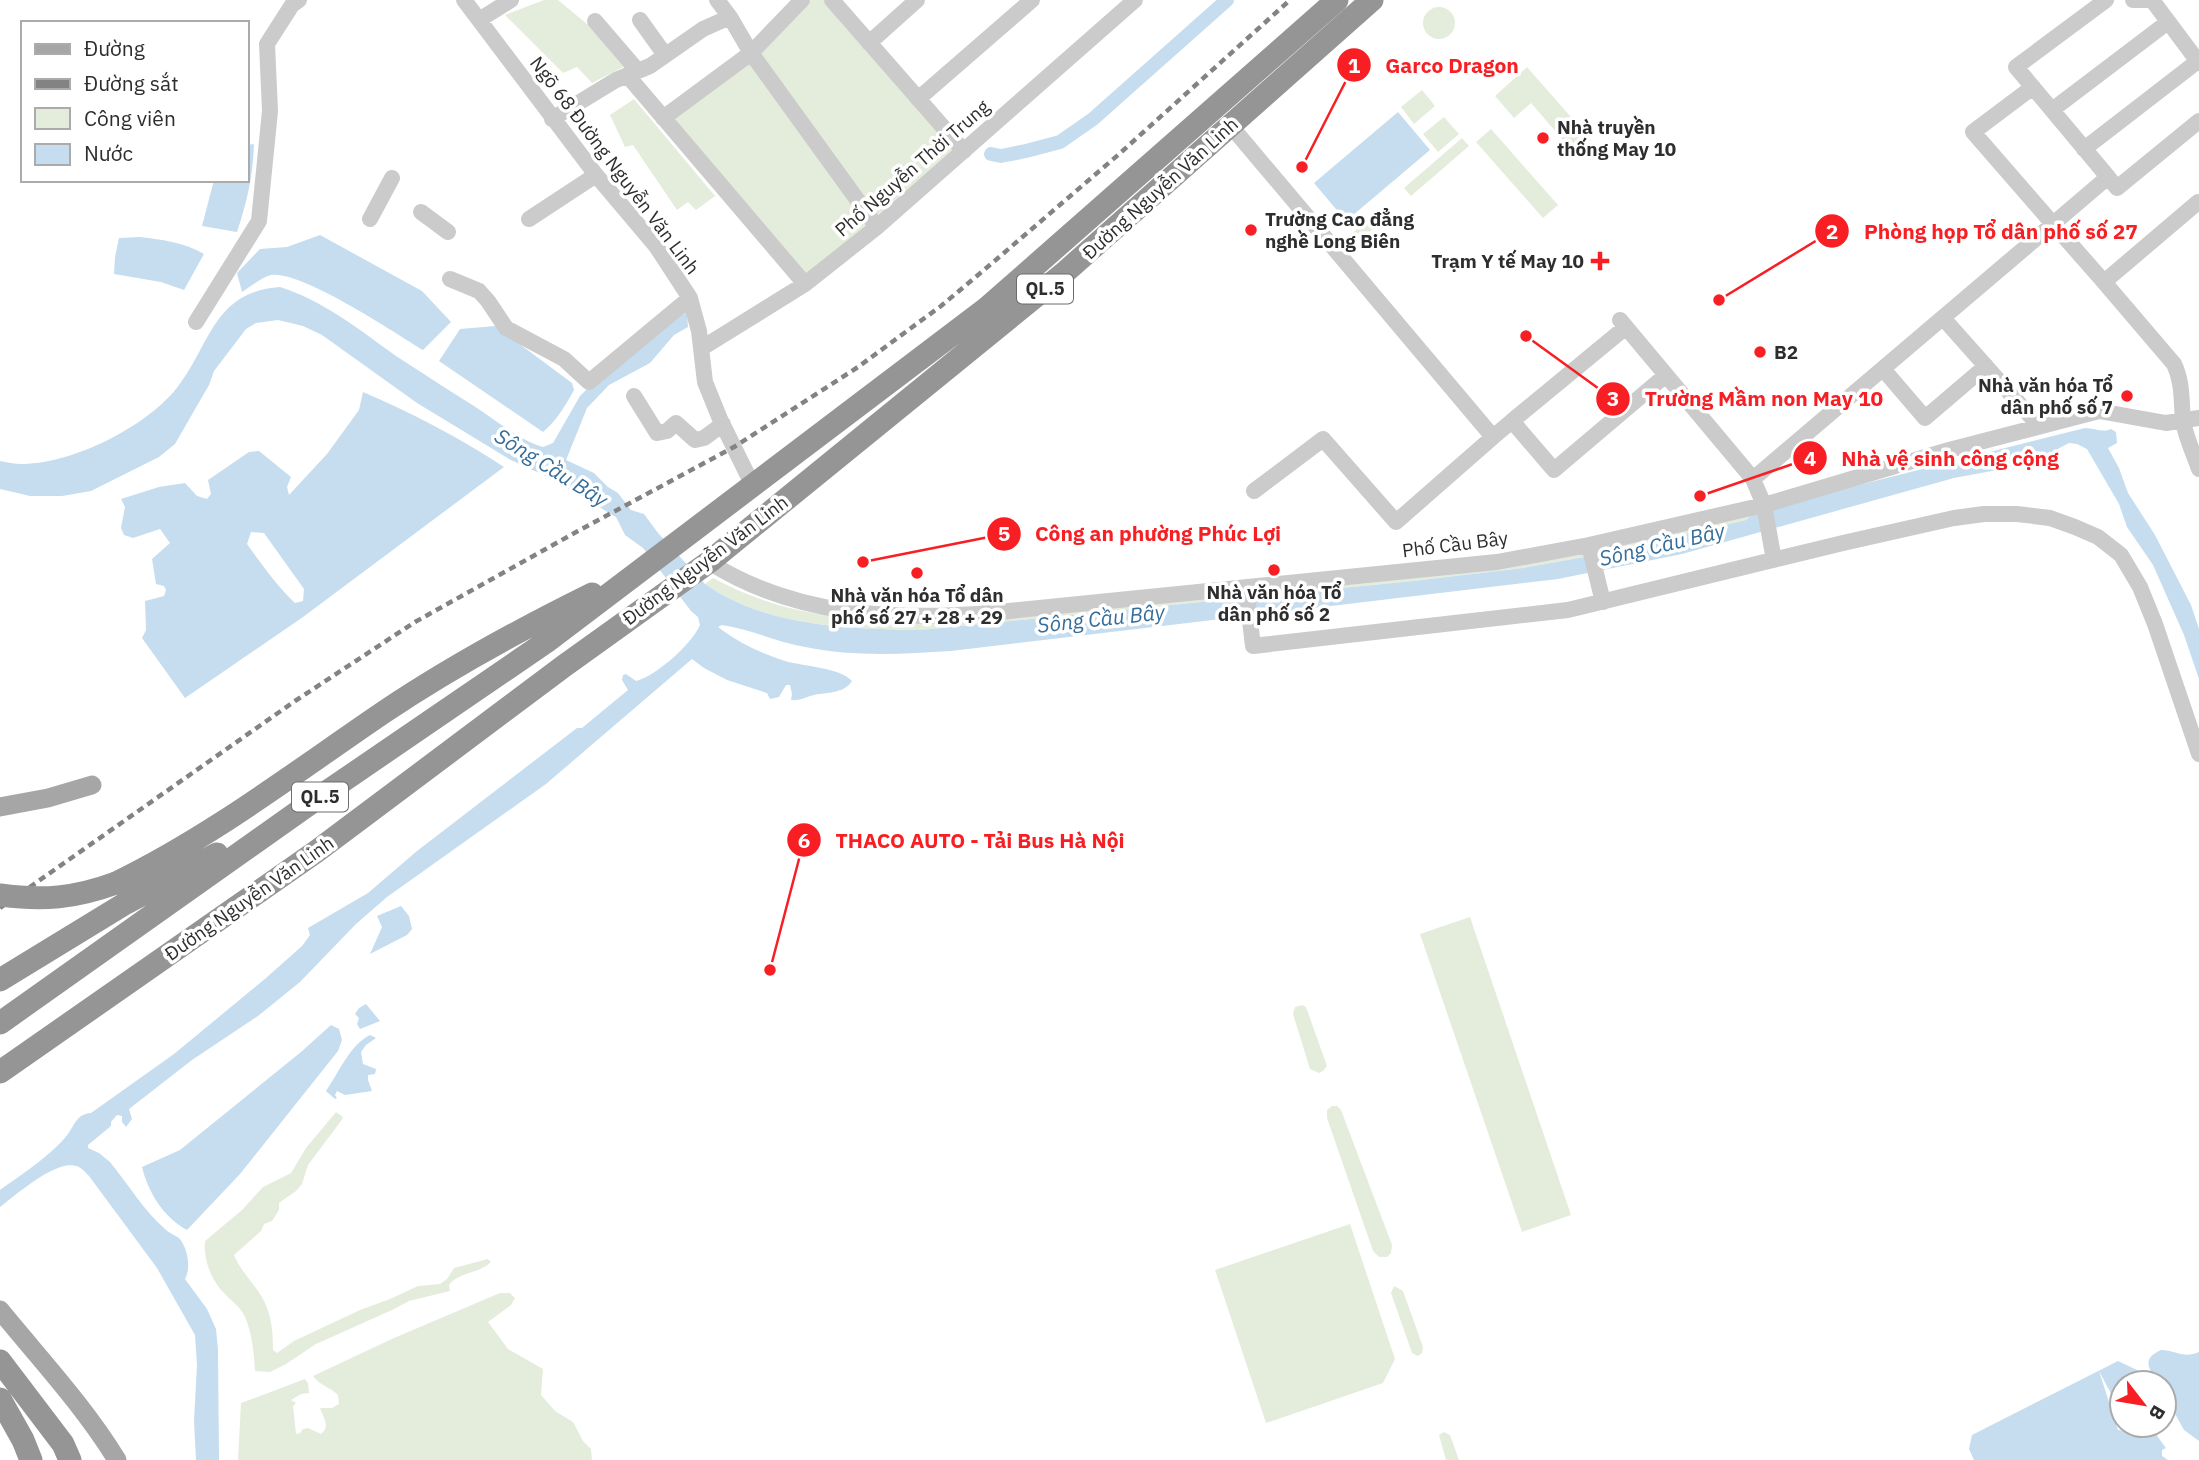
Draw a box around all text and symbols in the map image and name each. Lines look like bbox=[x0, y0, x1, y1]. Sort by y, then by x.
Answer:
legend bbox=[21, 21, 248, 182]
text: Đường bbox=[84, 34, 145, 62]
callout: Garco Dragon bbox=[1336, 44, 1533, 86]
street label: Ngõ 68 Đường Nguyễn Văn Linh bbox=[525, 51, 705, 279]
text: 1 bbox=[1348, 51, 1361, 79]
text: Garco Dragon bbox=[1385, 51, 1519, 79]
text: Đường sắt bbox=[84, 69, 179, 97]
street label: Phố Nguyễn Thời Trung bbox=[830, 94, 994, 242]
text: Công viên bbox=[84, 104, 176, 132]
street label: Đường Nguyễn Văn Linh bbox=[1077, 112, 1243, 264]
place label: Nhà truyền thống May 10 bbox=[1557, 115, 1676, 161]
marker: Nhà truyền thống May 10 bbox=[1535, 130, 1551, 146]
text: Nước bbox=[84, 139, 133, 167]
place label: Trường Cao đẳng nghề Long Biên bbox=[1265, 207, 1414, 253]
callout: Phòng họp Tổ dân phố số 27 bbox=[1815, 210, 2152, 252]
text: 2 bbox=[1826, 217, 1838, 245]
text: Phòng họp Tổ dân phố số 27 bbox=[1864, 217, 2138, 245]
marker: Trường Cao đẳng nghề Long Biên bbox=[1243, 222, 1259, 238]
place label: Trạm Y tế May 10 bbox=[1431, 249, 1584, 273]
marker: Trạm Y tế May 10 bbox=[1590, 251, 1610, 271]
road number: QL.5 bbox=[1017, 274, 1073, 304]
place label: B2 bbox=[1774, 340, 1798, 364]
marker: B2 bbox=[1752, 344, 1768, 360]
place label: Nhà văn hóa Tổ dân phố số 7 bbox=[1978, 373, 2113, 419]
callout: Trường Mầm non May 10 bbox=[1596, 378, 1897, 420]
text: 3 bbox=[1607, 384, 1619, 412]
text: Trường Mầm non May 10 bbox=[1645, 384, 1883, 412]
marker: Nhà văn hóa Tổ dân phố số 7 bbox=[2119, 388, 2135, 404]
water label: Sông Cầu Bây bbox=[490, 421, 614, 513]
callout: Nhà vệ sinh công cộng bbox=[1792, 437, 2073, 479]
text: 4 bbox=[1804, 444, 1816, 472]
text: Nhà vệ sinh công cộng bbox=[1841, 444, 2059, 472]
street label: Đường Nguyễn Văn Linh bbox=[617, 490, 793, 630]
callout: Công an phường Phúc Lợi bbox=[986, 513, 1296, 555]
water label: Sông Cầu Bây bbox=[1596, 516, 1728, 572]
text: 5 bbox=[998, 519, 1010, 547]
text: Công an phường Phúc Lợi bbox=[1035, 519, 1281, 547]
street label: Phố Cầu Bây bbox=[1401, 526, 1510, 562]
marker: Nhà văn hóa Tổ dân phố số 2 bbox=[1266, 562, 1282, 578]
marker: Nhà văn hóa Tổ dân phố số 27 + 28 + 29 bbox=[909, 565, 925, 581]
place label: Nhà văn hóa Tổ dân phố số 2 bbox=[1207, 580, 1342, 626]
place label: Nhà văn hóa Tổ dân phố số 27 + 28 + 29 bbox=[830, 583, 1004, 629]
water label: Sông Cầu Bây bbox=[1036, 597, 1167, 639]
road number: QL.5 bbox=[292, 782, 348, 812]
callout: THACO AUTO - Tải Bus Hà Nội bbox=[787, 819, 1139, 861]
text: 6 bbox=[798, 826, 810, 854]
text: THACO AUTO - Tải Bus Hà Nội bbox=[835, 826, 1125, 854]
street label: Đường Nguyễn Văn Linh bbox=[160, 830, 338, 966]
north arrow bbox=[2108, 1369, 2178, 1439]
text: B bbox=[2144, 1401, 2171, 1424]

